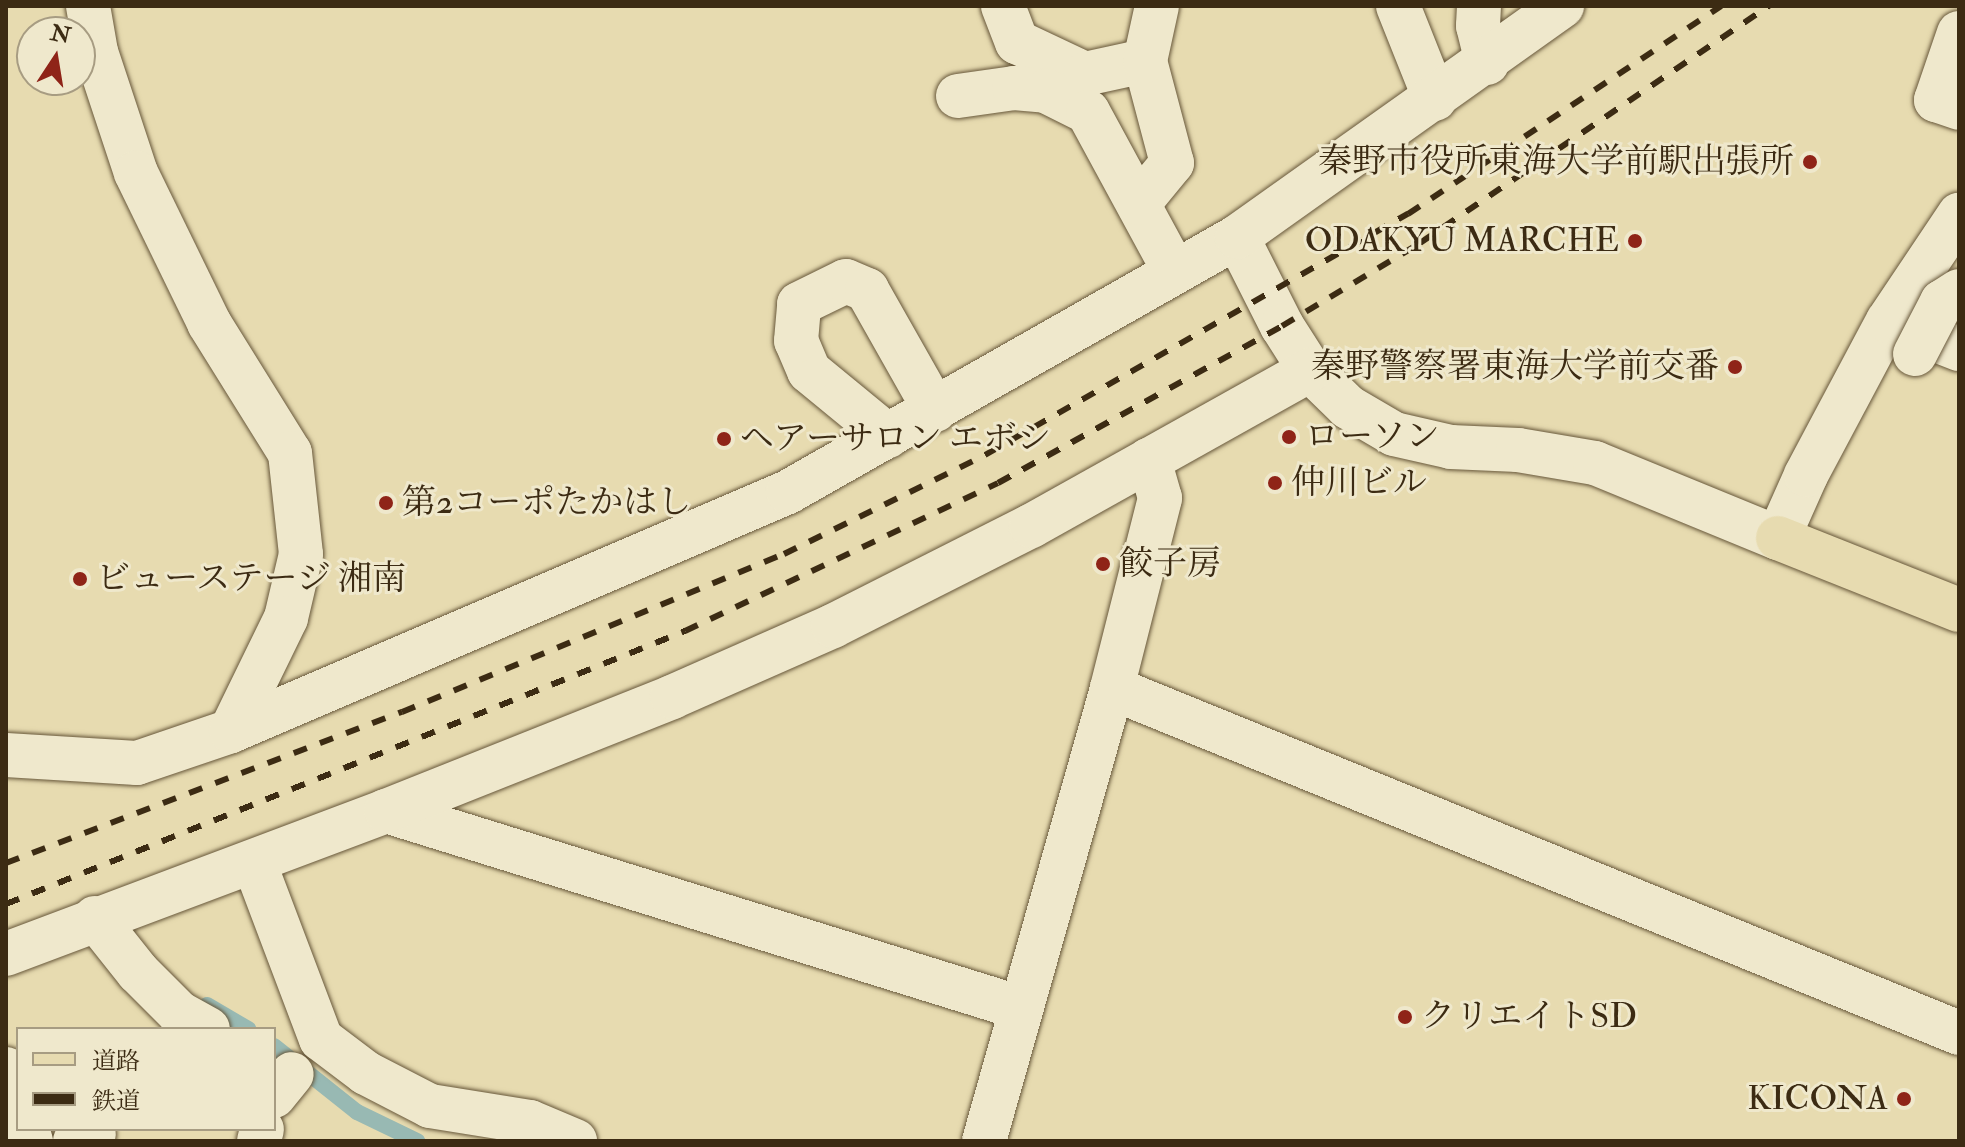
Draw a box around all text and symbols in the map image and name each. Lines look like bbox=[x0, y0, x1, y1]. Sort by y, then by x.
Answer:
north arrow bbox=[16, 16, 96, 96]
text: N bbox=[48, 19, 73, 50]
place label: 秦野市役所東海大学前駅出張所 bbox=[1318, 142, 1794, 182]
marker: 秦野市役所東海大学前駅出張所 bbox=[1801, 153, 1819, 171]
place label: ODAKYU MARCHE bbox=[1305, 221, 1619, 261]
marker: ODAKYU MARCHE bbox=[1626, 232, 1644, 250]
place label: 秦野警察署東海大学前交番 bbox=[1311, 347, 1719, 387]
marker: 秦野警察署東海大学前交番 bbox=[1726, 358, 1744, 376]
place label: ローソン bbox=[1305, 417, 1441, 457]
place label: ヘアーサロン エボシ bbox=[740, 419, 1052, 459]
marker: ローソン bbox=[1280, 428, 1298, 446]
marker: ヘアーサロン エボシ bbox=[715, 430, 733, 448]
place label: 仲川ビル bbox=[1291, 463, 1427, 503]
marker: 仲川ビル bbox=[1266, 474, 1284, 492]
place label: 第2コーポたかはし bbox=[402, 483, 691, 523]
marker: 第2コーポたかはし bbox=[377, 494, 395, 512]
place label: 餃子房 bbox=[1119, 544, 1221, 584]
marker: 餃子房 bbox=[1094, 555, 1112, 573]
place label: ビューステージ 湘南 bbox=[96, 559, 409, 599]
marker: ビューステージ 湘南 bbox=[71, 570, 89, 588]
place label: クリエイトSD bbox=[1421, 997, 1638, 1037]
marker: クリエイトSD bbox=[1396, 1008, 1414, 1026]
legend bbox=[16, 1027, 276, 1131]
text: 道路 bbox=[92, 1046, 140, 1077]
place label: KICONA bbox=[1747, 1079, 1888, 1119]
text: 鉄道 bbox=[92, 1086, 140, 1117]
marker: KICONA bbox=[1895, 1090, 1913, 1108]

